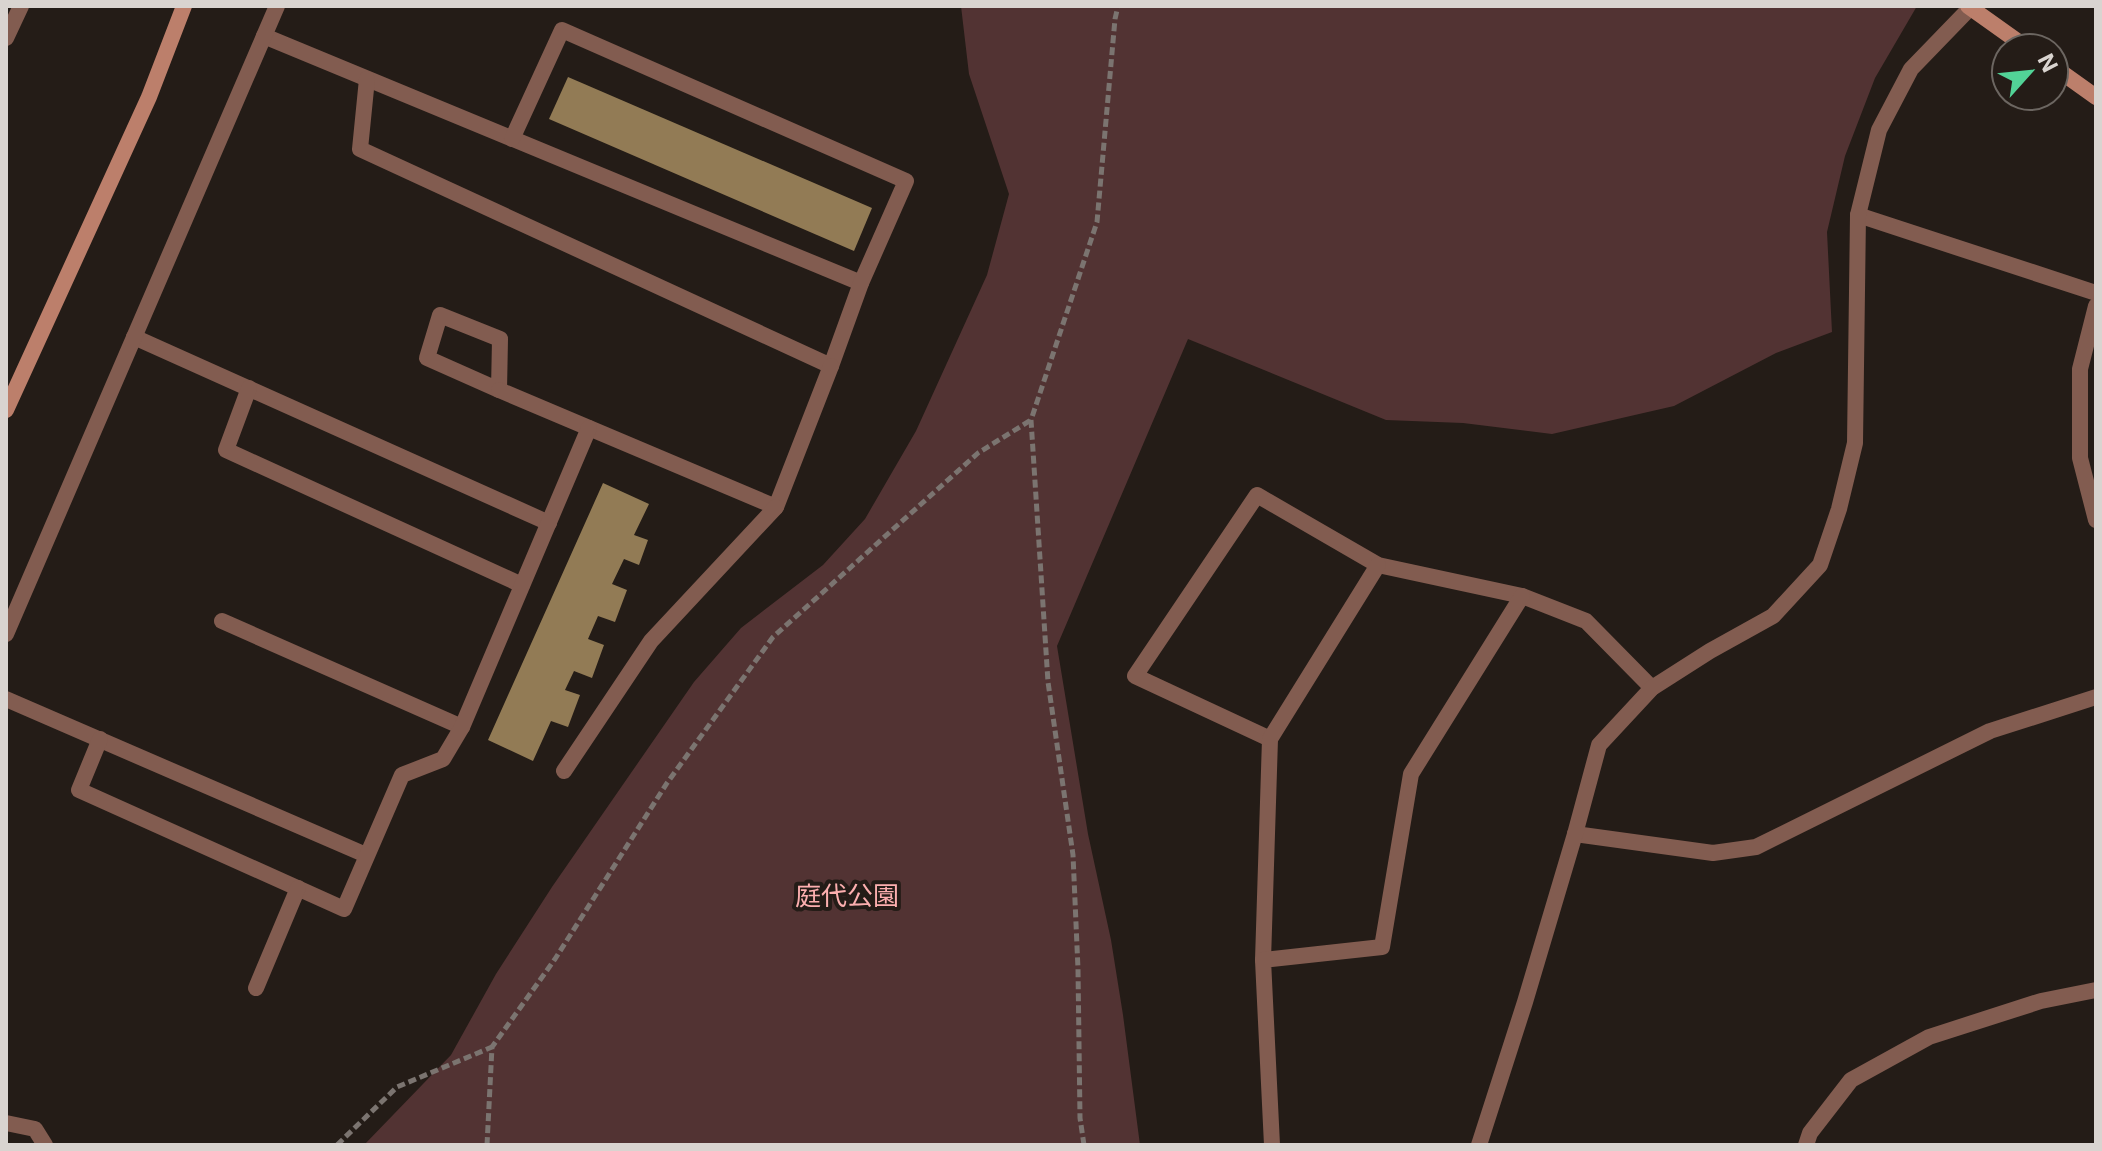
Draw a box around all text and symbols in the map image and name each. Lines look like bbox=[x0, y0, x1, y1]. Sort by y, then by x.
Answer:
north arrow bbox=[1990, 32, 2070, 112]
text: N bbox=[2032, 50, 2063, 76]
park label: 庭代公園 bbox=[795, 880, 899, 911]

